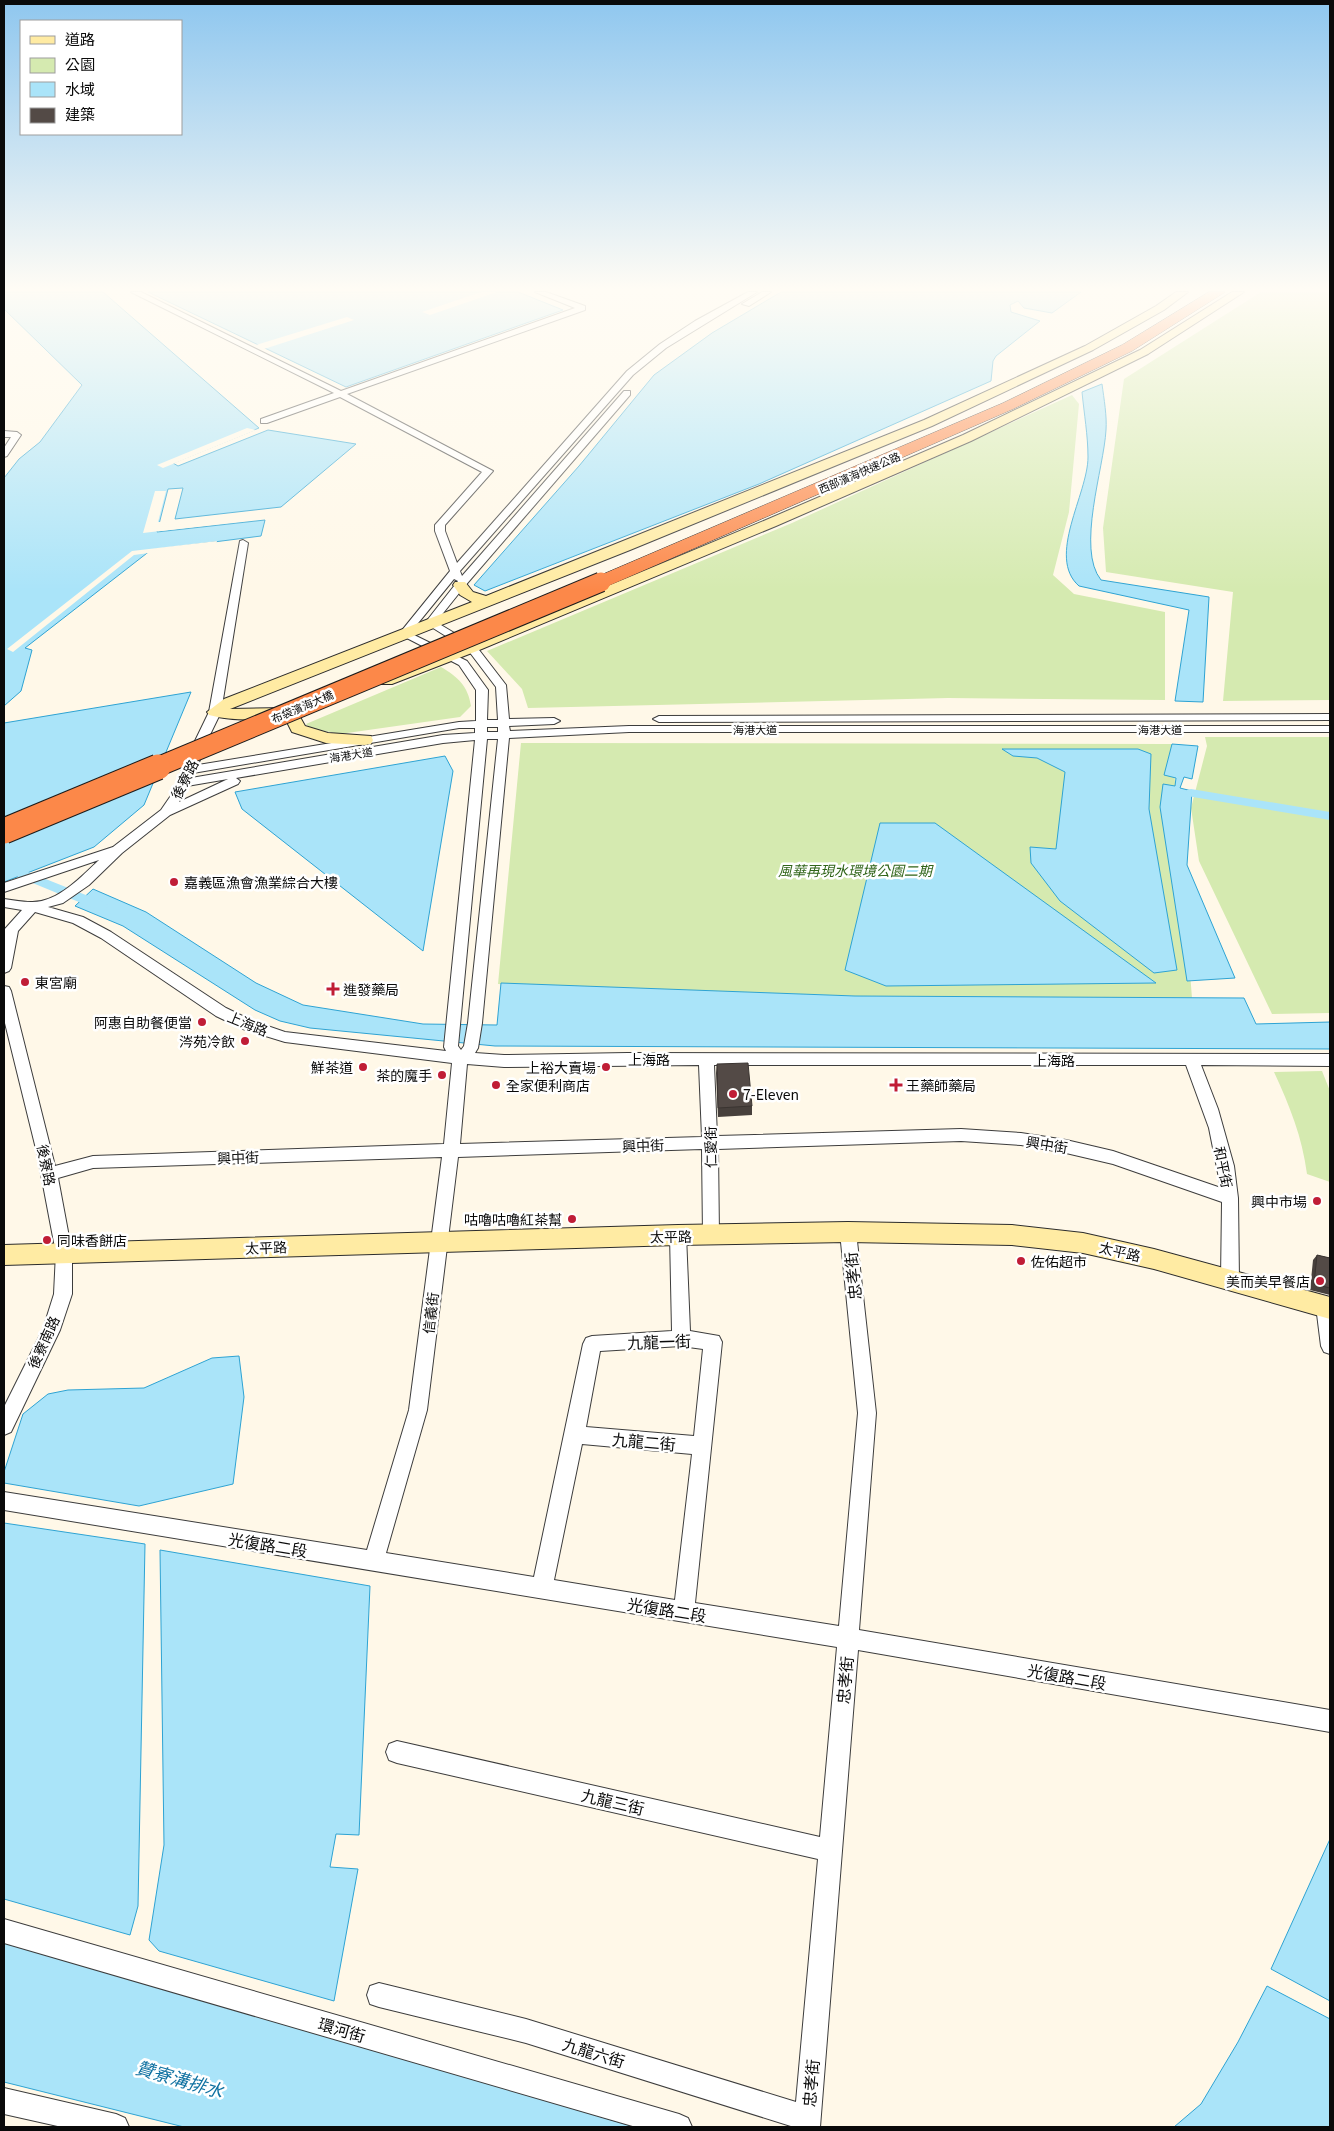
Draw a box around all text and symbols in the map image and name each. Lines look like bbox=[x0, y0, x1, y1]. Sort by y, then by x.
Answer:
legend bbox=[20, 20, 182, 135]
text: 道路 bbox=[65, 28, 95, 49]
text: 公園 bbox=[65, 53, 95, 74]
text: 水域 bbox=[65, 78, 95, 99]
text: 建築 bbox=[65, 103, 95, 124]
street label: 西部濱海快速公路 bbox=[815, 447, 903, 497]
street label: 布袋濱海大橋 bbox=[268, 686, 336, 726]
street label: 海港大道 bbox=[733, 721, 777, 737]
street label: 海港大道 bbox=[1138, 721, 1182, 737]
street label: 海港大道 bbox=[328, 743, 374, 765]
street label: 後寮路 bbox=[166, 756, 202, 802]
park label: 風華再現水環境公園二期 bbox=[778, 860, 934, 880]
place label: 嘉義區漁會漁業綜合大樓 bbox=[184, 872, 338, 892]
marker: 嘉義區漁會漁業綜合大樓 bbox=[168, 876, 180, 888]
place label: 東宮廟 bbox=[35, 972, 77, 992]
marker: 東宮廟 bbox=[19, 976, 31, 988]
place label: 進發藥局 bbox=[343, 979, 399, 999]
marker: 進發藥局 bbox=[327, 983, 339, 995]
street label: 上海路 bbox=[225, 1006, 271, 1040]
place label: 阿惠自助餐便當 bbox=[94, 1012, 192, 1032]
marker: 阿惠自助餐便當 bbox=[196, 1016, 208, 1028]
place label: 涔苑冷飲 bbox=[179, 1031, 235, 1051]
marker: 涔苑冷飲 bbox=[239, 1035, 251, 1047]
street label: 上海路 bbox=[628, 1049, 670, 1069]
street label: 上海路 bbox=[1033, 1050, 1075, 1070]
place label: 鮮茶道 bbox=[311, 1057, 353, 1077]
place label: 上裕大賣場 bbox=[526, 1057, 596, 1077]
marker: 鮮茶道 bbox=[357, 1061, 369, 1073]
marker: 上裕大賣場 bbox=[600, 1061, 612, 1073]
place label: 茶的魔手 bbox=[376, 1065, 432, 1085]
marker: 茶的魔手 bbox=[436, 1069, 448, 1081]
place label: 全家便利商店 bbox=[506, 1075, 590, 1095]
place label: 王藥師藥局 bbox=[906, 1075, 976, 1095]
marker: 全家便利商店 bbox=[490, 1079, 502, 1091]
marker: 王藥師藥局 bbox=[890, 1079, 902, 1091]
place label: 7-Eleven bbox=[743, 1084, 799, 1104]
marker: 7-Eleven bbox=[727, 1088, 739, 1100]
street label: 仁愛街 bbox=[700, 1126, 720, 1168]
street label: 興中街 bbox=[1025, 1131, 1069, 1157]
street label: 興中街 bbox=[622, 1134, 664, 1156]
street label: 後寮路 bbox=[33, 1142, 61, 1188]
street label: 和平街 bbox=[1210, 1144, 1238, 1190]
street label: 興中街 bbox=[217, 1146, 259, 1168]
place label: 興中市場 bbox=[1251, 1191, 1307, 1211]
marker: 興中市場 bbox=[1311, 1195, 1323, 1207]
place label: 咕嚕咕嚕紅茶幫 bbox=[464, 1209, 562, 1229]
marker: 咕嚕咕嚕紅茶幫 bbox=[566, 1213, 578, 1225]
street label: 太平路 bbox=[650, 1226, 692, 1246]
place label: 同味香餅店 bbox=[57, 1230, 127, 1250]
marker: 同味香餅店 bbox=[41, 1234, 53, 1246]
street label: 太平路 bbox=[245, 1236, 287, 1258]
street label: 太平路 bbox=[1097, 1237, 1143, 1265]
street label: 忠孝街 bbox=[838, 1251, 866, 1301]
place label: 佐佑超市 bbox=[1031, 1251, 1087, 1271]
marker: 佐佑超市 bbox=[1015, 1255, 1027, 1267]
place label: 美而美早餐店 bbox=[1226, 1271, 1310, 1291]
marker: 美而美早餐店 bbox=[1314, 1275, 1326, 1287]
street label: 信義街 bbox=[418, 1291, 442, 1335]
street label: 後寮南路 bbox=[22, 1312, 64, 1372]
street label: 九龍一街 bbox=[627, 1328, 691, 1354]
street label: 九龍二街 bbox=[611, 1426, 677, 1456]
street label: 光復路二段 bbox=[227, 1526, 309, 1562]
street label: 光復路二段 bbox=[626, 1591, 708, 1627]
street label: 忠孝街 bbox=[830, 1655, 858, 1705]
street label: 光復路二段 bbox=[1026, 1657, 1108, 1695]
street label: 九龍三街 bbox=[579, 1782, 647, 1820]
street label: 環河街 bbox=[316, 2011, 368, 2047]
street label: 九龍六街 bbox=[560, 2031, 628, 2073]
water label: 贊寮溝排水 bbox=[133, 2053, 228, 2103]
street label: 忠孝街 bbox=[796, 2058, 824, 2108]

